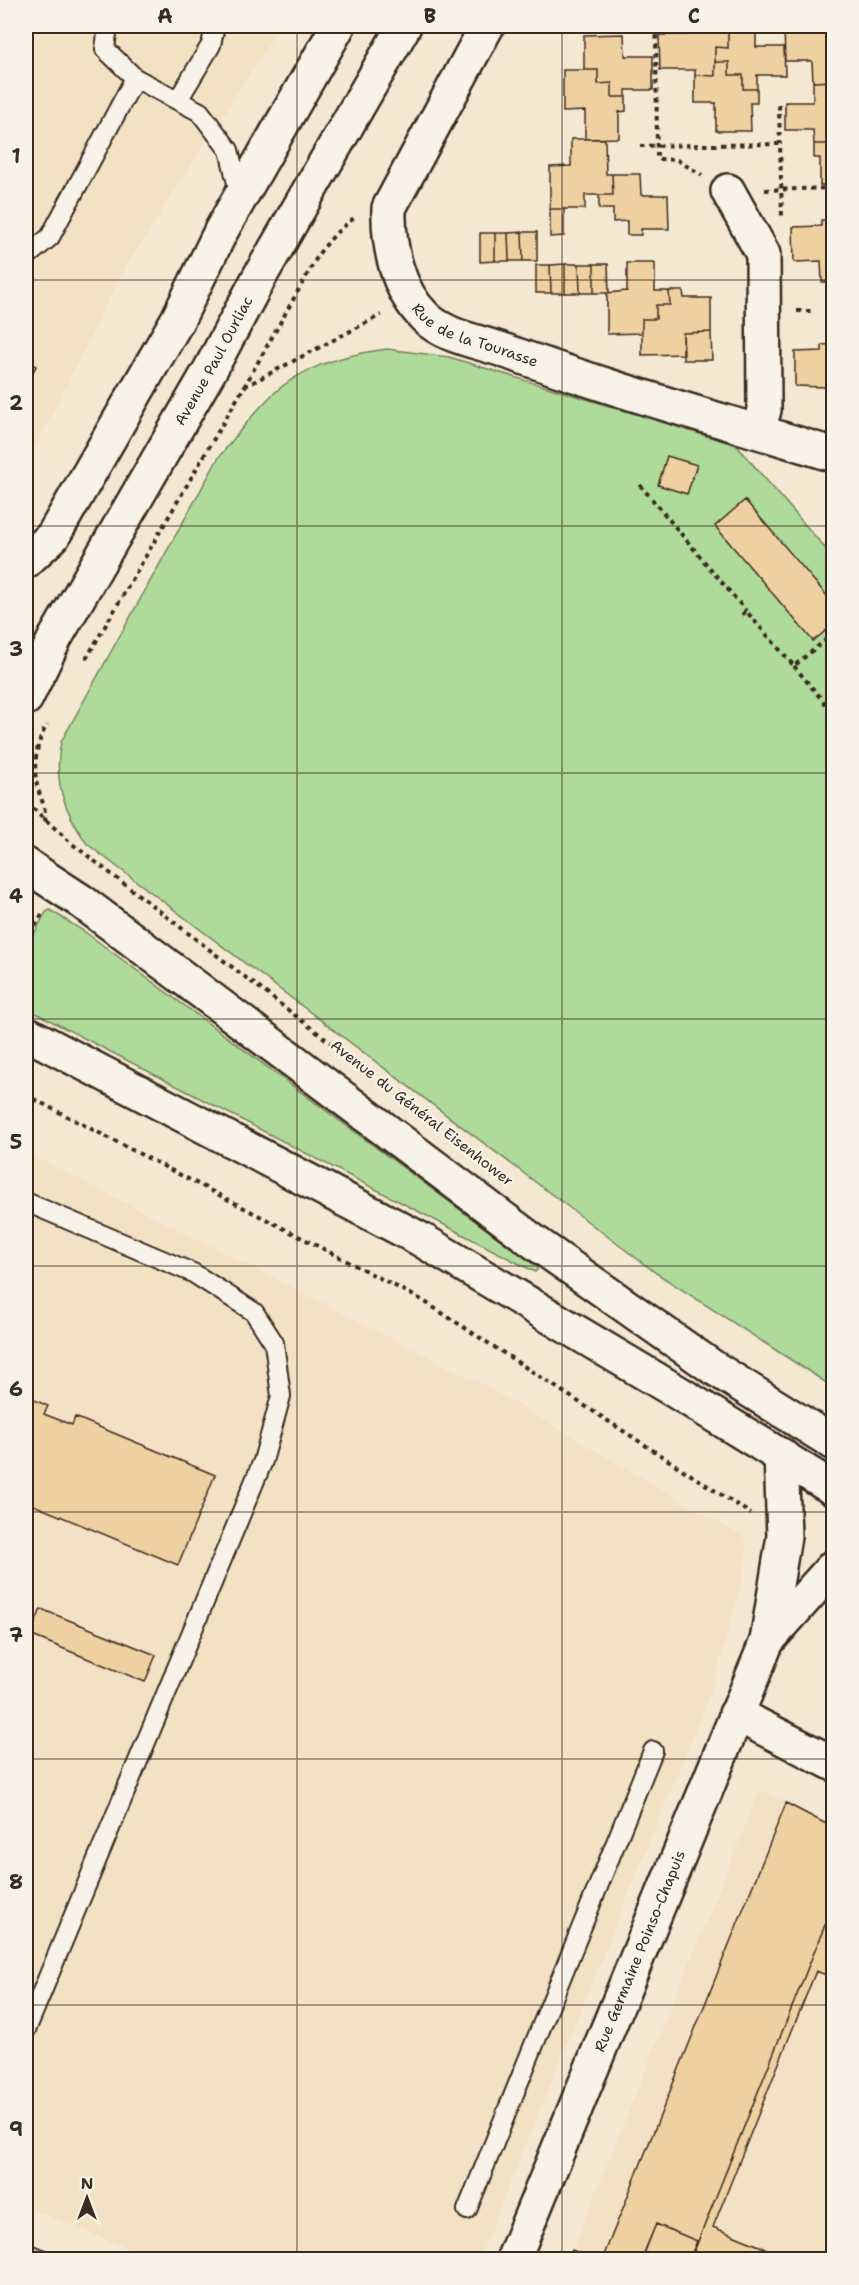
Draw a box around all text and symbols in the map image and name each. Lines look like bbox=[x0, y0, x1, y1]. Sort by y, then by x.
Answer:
text: A bbox=[157, 3, 173, 29]
text: B bbox=[424, 3, 436, 29]
text: C bbox=[688, 3, 700, 29]
text: 1 bbox=[11, 143, 21, 169]
street label: Avenue Paul Ourliac bbox=[170, 293, 257, 429]
street label: Rue de la Tourasse bbox=[407, 299, 541, 372]
text: 2 bbox=[9, 390, 23, 416]
text: 3 bbox=[9, 636, 23, 662]
text: 4 bbox=[9, 883, 23, 909]
street label: Avenue du Général Eisenhower bbox=[326, 1035, 518, 1191]
text: 5 bbox=[10, 1129, 22, 1155]
text: 6 bbox=[9, 1376, 23, 1402]
text: 7 bbox=[9, 1622, 23, 1648]
street label: Rue Germaine Poinso-Chapuis bbox=[590, 1847, 690, 2055]
text: 8 bbox=[9, 1869, 23, 1895]
text: 9 bbox=[9, 2116, 23, 2142]
north arrow bbox=[57, 2168, 117, 2228]
text: N bbox=[81, 2173, 93, 2194]

